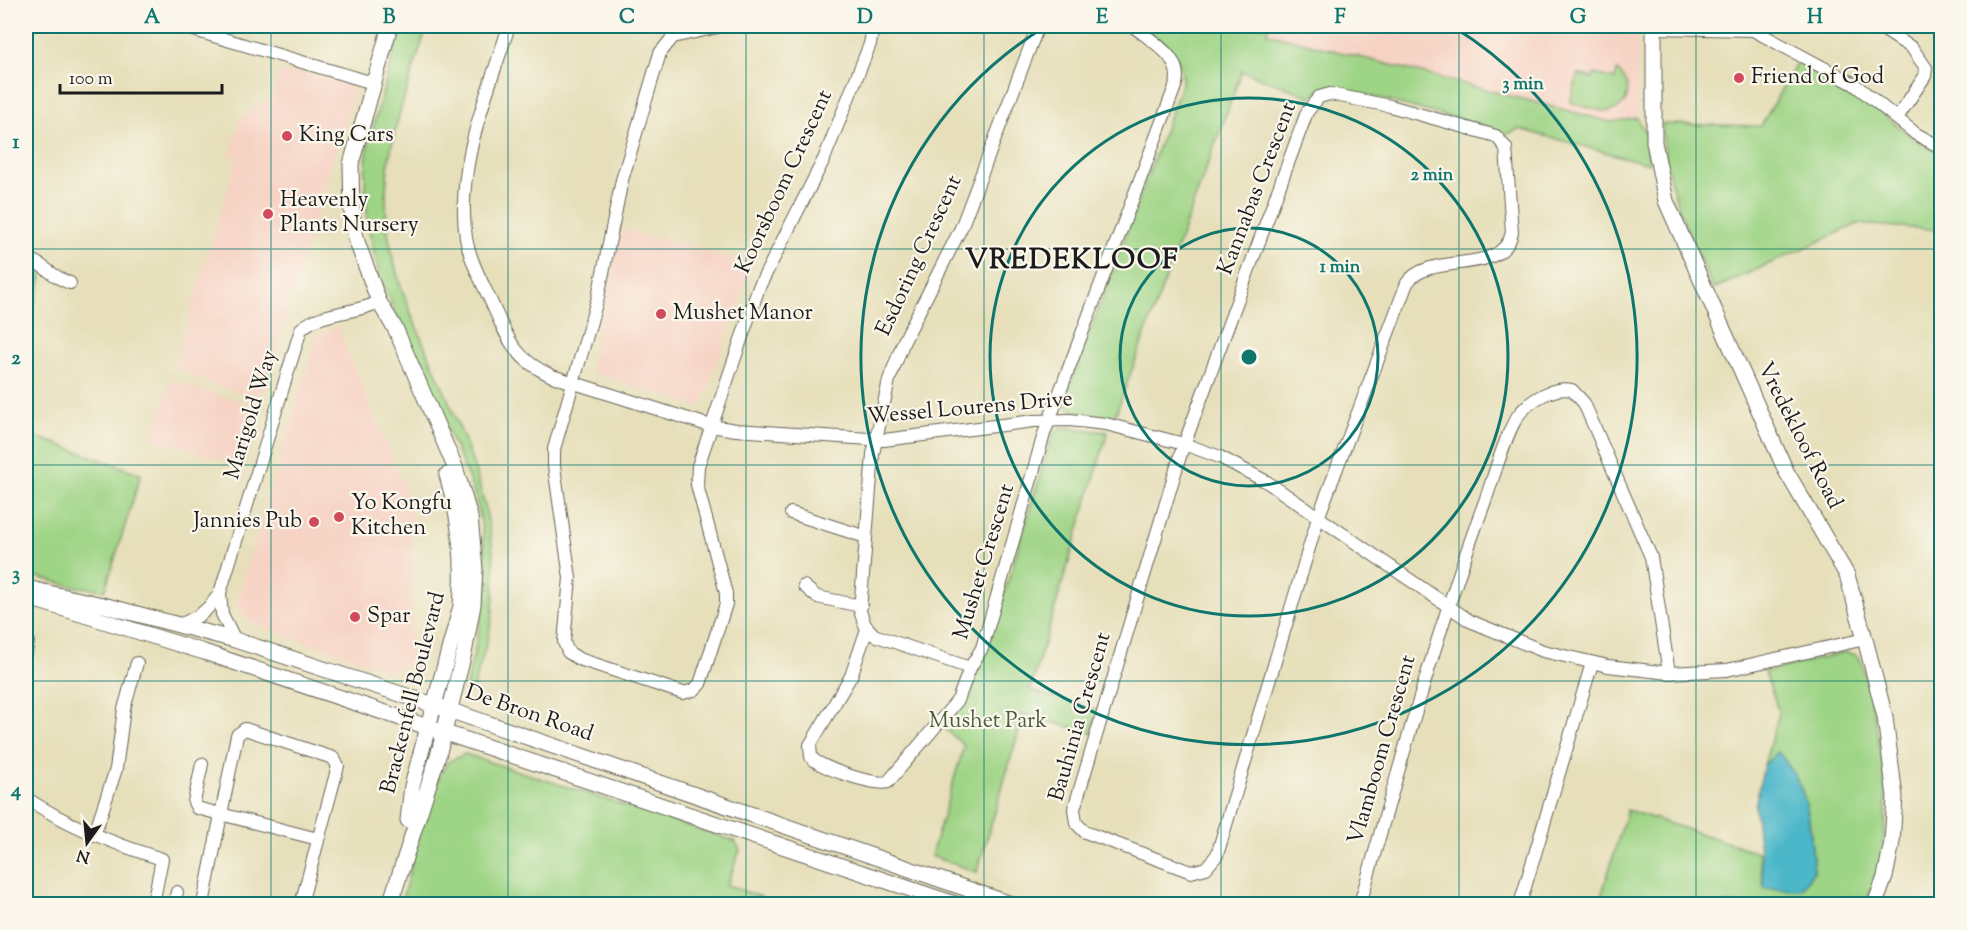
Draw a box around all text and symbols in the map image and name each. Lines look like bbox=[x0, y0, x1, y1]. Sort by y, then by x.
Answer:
text: A bbox=[144, 4, 161, 33]
text: B bbox=[383, 4, 396, 33]
text: C bbox=[619, 4, 635, 33]
text: D bbox=[857, 4, 873, 33]
text: E bbox=[1096, 4, 1109, 33]
text: F bbox=[1334, 4, 1346, 33]
text: G bbox=[1570, 4, 1587, 33]
text: H bbox=[1807, 4, 1823, 33]
scale bar bbox=[60, 57, 222, 95]
place label: Friend of God bbox=[1751, 62, 1884, 94]
text: 100 m bbox=[69, 67, 113, 93]
marker: Friend of God bbox=[1732, 71, 1746, 85]
text: 3 min bbox=[1502, 72, 1544, 98]
street label: Koorsboom Crescent bbox=[728, 84, 842, 279]
street label: Kannabas Crescent bbox=[1210, 98, 1306, 280]
place label: King Cars bbox=[299, 120, 394, 152]
text: 1 bbox=[13, 129, 20, 158]
marker: King Cars bbox=[280, 129, 294, 143]
text: 2 min bbox=[1411, 163, 1454, 189]
street label: Esdoring Crescent bbox=[869, 170, 971, 342]
place label: Heavenly Plants Nursery bbox=[280, 185, 419, 242]
marker: Heavenly Plants Nursery bbox=[261, 207, 275, 221]
district label: VREDEKLOOF bbox=[965, 241, 1179, 281]
text: 1 min bbox=[1320, 255, 1361, 281]
place label: Mushet Manor bbox=[673, 298, 813, 330]
marker: Mushet Manor bbox=[654, 307, 668, 321]
text: 2 bbox=[11, 345, 21, 374]
street label: Marigold Way bbox=[217, 346, 287, 484]
centre of rings bbox=[1239, 347, 1259, 367]
street label: Vredekloof Road bbox=[1748, 357, 1850, 515]
street label: Wessel Lourens Drive bbox=[866, 384, 1074, 434]
street label: Mushet Crescent bbox=[946, 480, 1024, 644]
place label: Yo Kongfu Kitchen bbox=[351, 488, 452, 545]
place label: Jannies Pub bbox=[192, 506, 302, 538]
marker: Yo Kongfu Kitchen bbox=[332, 510, 346, 524]
marker: Jannies Pub bbox=[307, 515, 321, 529]
text: 3 bbox=[12, 561, 20, 590]
street label: Brackenfell Boulevard bbox=[373, 589, 455, 797]
place label: Spar bbox=[367, 601, 410, 633]
marker: Spar bbox=[348, 610, 362, 624]
street label: Bauhinia Crescent bbox=[1042, 628, 1121, 805]
street label: Vlamboom Crescent bbox=[1341, 651, 1426, 849]
street label: De Bron Road bbox=[461, 677, 597, 751]
park label: Mushet Park bbox=[929, 706, 1047, 738]
text: 4 bbox=[10, 777, 21, 806]
north arrow bbox=[57, 813, 117, 873]
text: N bbox=[74, 842, 93, 868]

